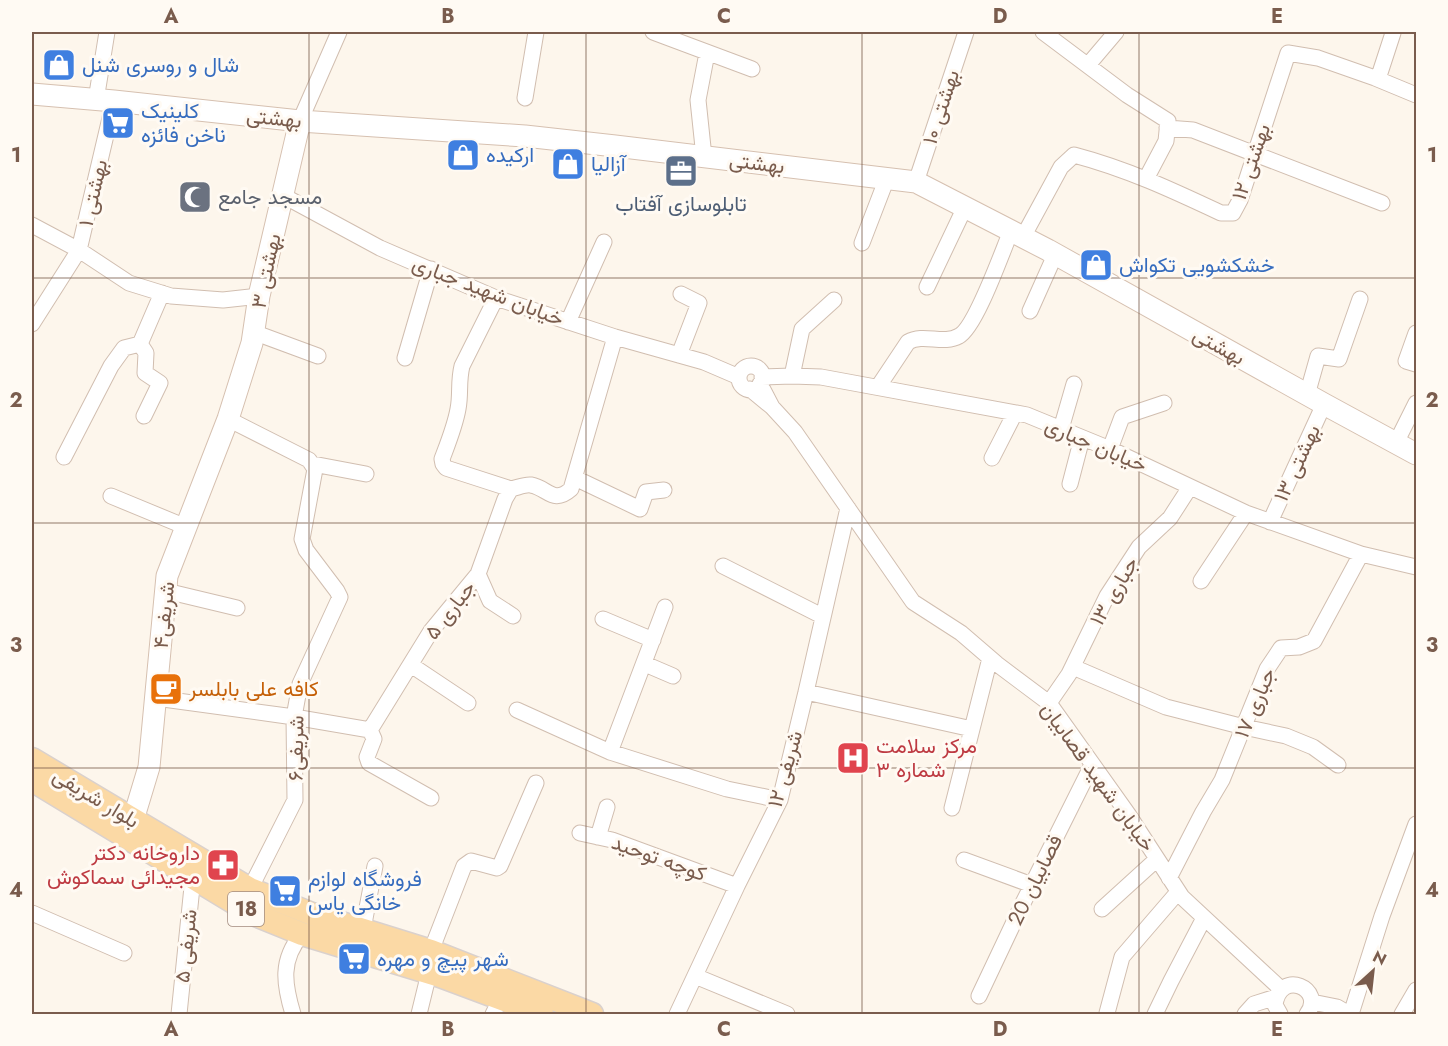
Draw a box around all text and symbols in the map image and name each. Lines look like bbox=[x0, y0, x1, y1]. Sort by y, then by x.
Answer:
text: A bbox=[163, 2, 179, 31]
text: B bbox=[441, 2, 455, 31]
text: C bbox=[717, 2, 731, 31]
text: D bbox=[993, 2, 1007, 31]
text: E bbox=[1271, 2, 1283, 31]
shop icon: شال و روسری شنل bbox=[41, 47, 77, 83]
place label: شال و روسری شنل bbox=[82, 50, 239, 80]
street label: بهشتی ۱۰ bbox=[915, 66, 967, 148]
place label: کلینیک ناخن فائزه bbox=[141, 96, 226, 150]
street label: بهشتی bbox=[245, 100, 303, 136]
supermarket icon: کلینیک ناخن فائزه bbox=[100, 105, 136, 141]
street label: بهشتی ۱۲ bbox=[1224, 120, 1278, 204]
shop icon: ارکیده bbox=[445, 137, 481, 173]
place label: ارکیده bbox=[486, 140, 534, 170]
text: 1 bbox=[11, 141, 21, 170]
text: 1 bbox=[1427, 141, 1437, 170]
street label: بهشتی bbox=[728, 145, 786, 181]
shop icon: آزالیا bbox=[550, 146, 586, 182]
place label: آزالیا bbox=[591, 149, 628, 179]
office icon: تابلوسازی آفتاب bbox=[663, 153, 699, 189]
street label: بهشتی ۱ bbox=[71, 157, 115, 229]
mosque icon: مسجد جامع bbox=[177, 179, 213, 215]
place label: مسجد جامع bbox=[218, 182, 322, 212]
place label: تابلوسازی آفتاب bbox=[615, 189, 747, 219]
street label: بهشتی ۳ bbox=[243, 231, 289, 311]
shop icon: خشکشویی تکواش bbox=[1078, 247, 1114, 283]
street label: خیابان شهید جباری bbox=[408, 248, 568, 334]
place label: خشکشویی تکواش bbox=[1119, 250, 1275, 280]
street label: بهشتی bbox=[1187, 319, 1251, 373]
text: 2 bbox=[9, 386, 23, 415]
text: 2 bbox=[1425, 386, 1439, 415]
street label: خیابان جباری bbox=[1040, 410, 1152, 480]
street label: بهشتی ۱۳ bbox=[1266, 420, 1328, 506]
street label: جباری ۱۳ bbox=[1082, 551, 1146, 631]
street label: جباری ۵ bbox=[417, 574, 483, 646]
street label: شریفی۴ bbox=[146, 580, 182, 650]
text: 3 bbox=[10, 631, 22, 660]
text: 3 bbox=[1426, 631, 1438, 660]
street label: جباری ۱۷ bbox=[1227, 663, 1283, 743]
cafe icon: کافه علی بابلسر bbox=[148, 671, 184, 707]
place label: کافه علی بابلسر bbox=[188, 674, 319, 704]
street label: خیابان شهید قصابیان bbox=[1034, 696, 1162, 858]
street label: شریفی۶ bbox=[280, 715, 312, 781]
street label: شریفی ۱۲ bbox=[760, 727, 810, 811]
place label: مرکز سلامت شماره ۳ bbox=[876, 731, 977, 785]
hospital icon: مرکز سلامت شماره ۳ bbox=[835, 740, 871, 776]
street label: بلوار شریفی bbox=[47, 760, 145, 836]
street label: کوچه توحید bbox=[608, 827, 710, 889]
street label: قصابیان 20 bbox=[1000, 830, 1070, 930]
place label: داروخانه دکتر مجیدائی سماکوش bbox=[47, 838, 200, 892]
pharmacy icon: داروخانه دکتر مجیدائی سماکوش bbox=[205, 847, 241, 883]
place label: فروشگاه لوازم خانگی یاس bbox=[308, 864, 422, 918]
supermarket icon: فروشگاه لوازم خانگی یاس bbox=[267, 873, 303, 909]
text: 4 bbox=[9, 876, 23, 905]
text: 4 bbox=[1425, 876, 1439, 905]
road number: 18 bbox=[228, 892, 264, 926]
street label: شریفی ۵ bbox=[167, 908, 205, 984]
supermarket icon: شهر پیچ و مهره bbox=[336, 941, 372, 977]
north arrow bbox=[1343, 941, 1403, 1001]
place label: شهر پیچ و مهره bbox=[377, 944, 509, 974]
text: N bbox=[1369, 945, 1390, 971]
text: A bbox=[163, 1015, 179, 1044]
text: B bbox=[441, 1015, 455, 1044]
text: C bbox=[717, 1015, 731, 1044]
text: D bbox=[993, 1015, 1007, 1044]
text: E bbox=[1271, 1015, 1283, 1044]

